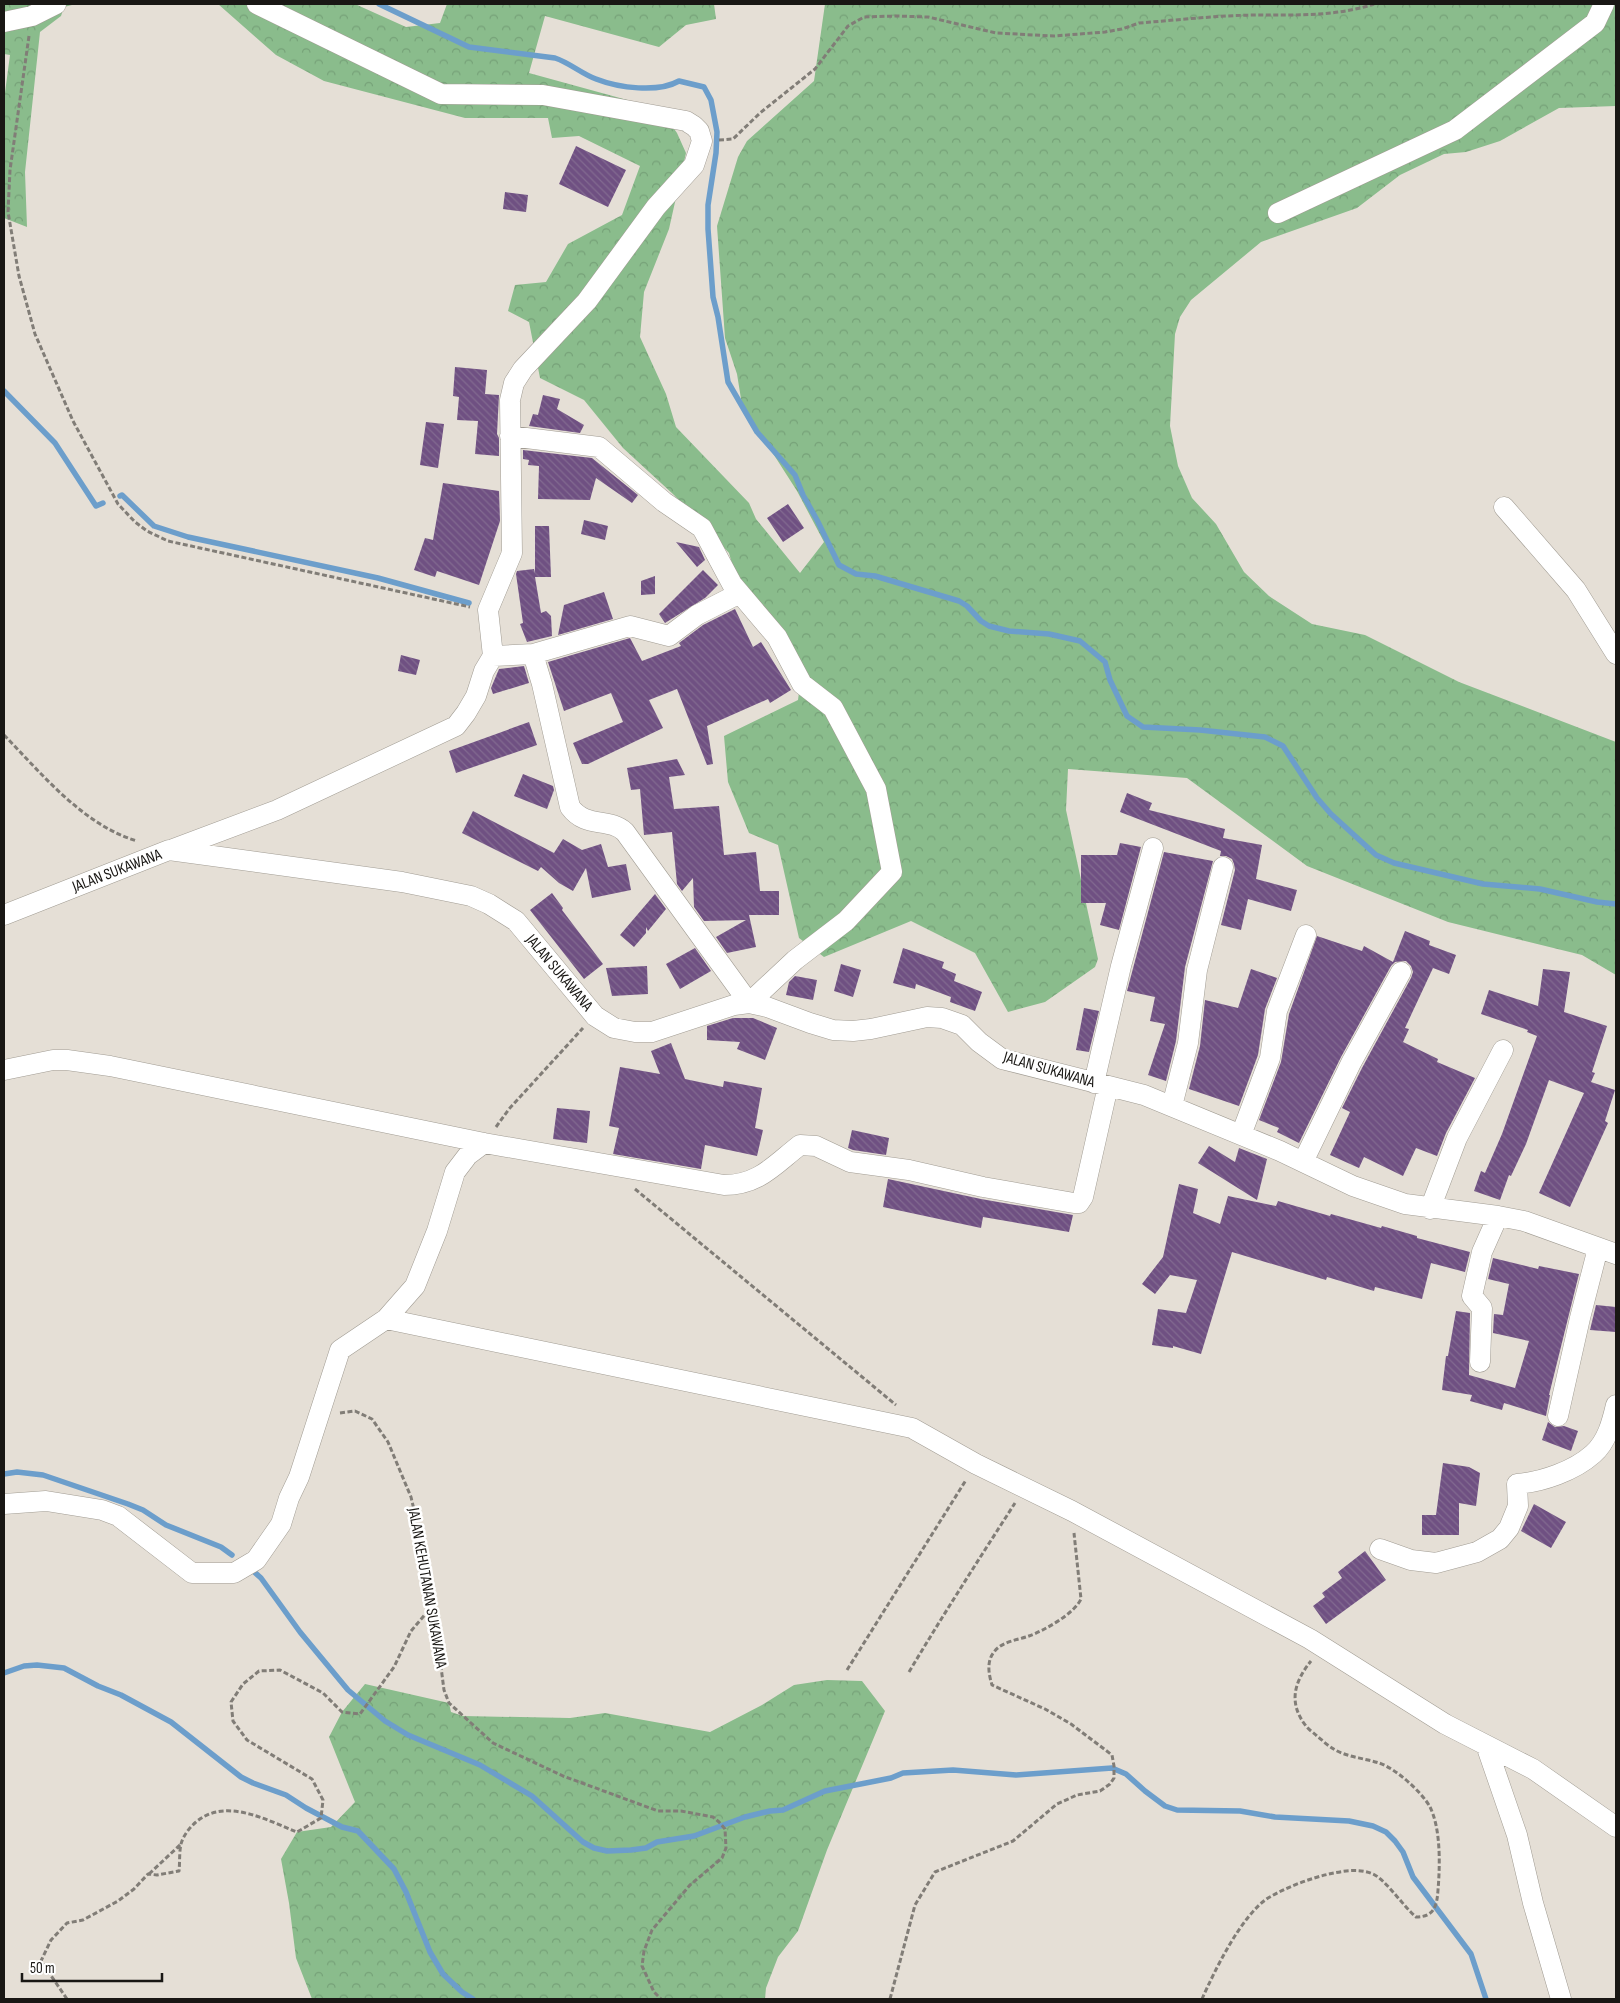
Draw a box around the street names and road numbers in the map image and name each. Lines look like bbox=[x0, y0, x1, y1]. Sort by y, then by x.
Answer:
street label: JALAN SUKAWANA bbox=[69, 845, 165, 897]
street label: JALAN SUKAWANA bbox=[521, 930, 597, 1015]
street label: JALAN SUKAWANA bbox=[1000, 1048, 1097, 1092]
street label: JALAN KEHUTANAN SUKAWANA bbox=[403, 1505, 450, 1670]

